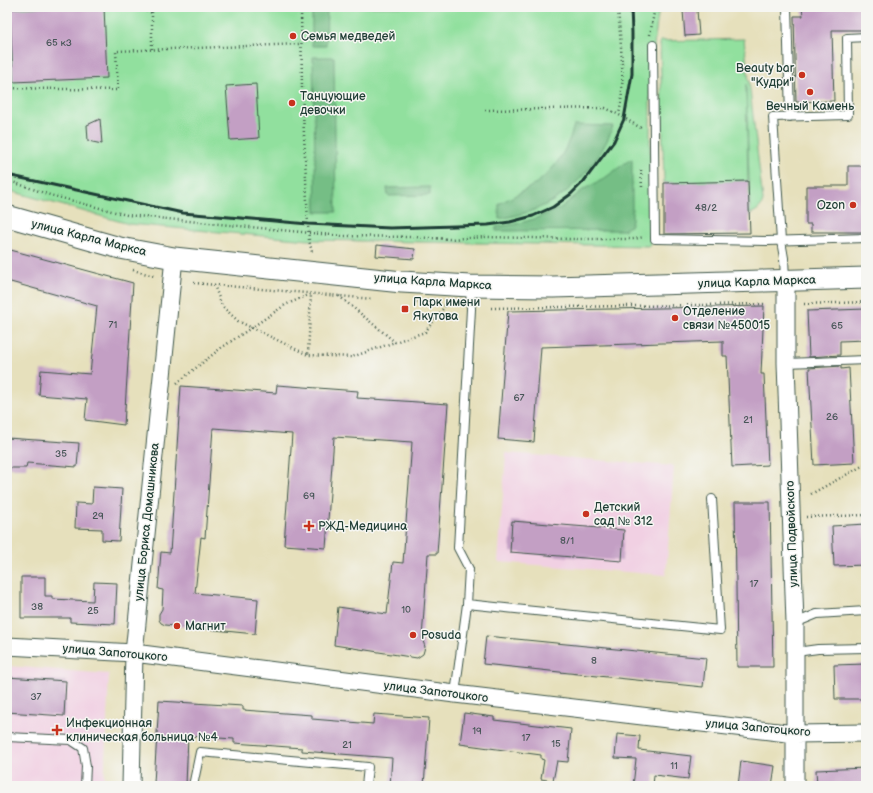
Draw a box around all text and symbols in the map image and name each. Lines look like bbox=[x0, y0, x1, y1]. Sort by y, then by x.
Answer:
place label: Семья медведей bbox=[301, 29, 395, 44]
marker: Семья медведей bbox=[288, 31, 298, 41]
house number: 65 к3 bbox=[46, 37, 72, 49]
place label: Beauty bar "Кудри" bbox=[736, 61, 795, 90]
marker: Beauty bar "Кудри" bbox=[797, 70, 807, 80]
marker: Вечный Камень bbox=[805, 87, 815, 97]
place label: Танцующие девочки bbox=[300, 89, 366, 118]
marker: Танцующие девочки bbox=[287, 98, 297, 108]
place label: Вечный Камень bbox=[766, 99, 854, 114]
place label: Ozon bbox=[817, 198, 845, 213]
marker: Ozon bbox=[848, 200, 858, 210]
house number: 48/2 bbox=[695, 202, 717, 214]
street label: улица Карла Маркса bbox=[30, 216, 148, 260]
street label: улица Карла Маркса bbox=[374, 270, 492, 294]
street label: улица Карла Маркса bbox=[698, 272, 816, 292]
place label: Парк имени Якутова bbox=[413, 295, 480, 324]
marker: Парк имени Якутова bbox=[400, 304, 410, 314]
place label: Отделение связи №450015 bbox=[683, 304, 770, 333]
marker: Отделение связи №450015 bbox=[670, 313, 680, 323]
house number: 71 bbox=[109, 319, 118, 331]
house number: 65 bbox=[831, 320, 843, 332]
house number: 67 bbox=[513, 392, 525, 404]
house number: 26 bbox=[826, 411, 838, 423]
house number: 21 bbox=[743, 414, 753, 426]
street label: улица Бориса Домашникова bbox=[131, 442, 163, 602]
house number: 35 bbox=[55, 448, 67, 460]
street label: улица Подвойского bbox=[783, 480, 801, 588]
house number: 69 bbox=[303, 490, 315, 502]
place label: Детский сад № 312 bbox=[594, 500, 653, 529]
marker: Детский сад № 312 bbox=[581, 509, 591, 519]
house number: 29 bbox=[92, 510, 104, 522]
place label: РЖД-Медицина bbox=[318, 519, 407, 534]
marker: РЖД-Медицина bbox=[303, 520, 315, 532]
house number: 8/1 bbox=[560, 535, 574, 547]
house number: 17 bbox=[750, 578, 758, 590]
house number: 38 bbox=[31, 601, 43, 613]
house number: 10 bbox=[401, 604, 411, 616]
house number: 25 bbox=[87, 605, 99, 617]
place label: Магнит bbox=[185, 619, 226, 634]
marker: Магнит bbox=[172, 621, 182, 631]
place label: Posuda bbox=[421, 628, 461, 643]
marker: Posuda bbox=[408, 630, 418, 640]
street label: улица Запотоцкого bbox=[62, 641, 168, 665]
house number: 8 bbox=[591, 655, 597, 667]
street label: улица Запотоцкого bbox=[383, 678, 489, 706]
house number: 37 bbox=[30, 691, 42, 703]
place label: Инфекционная клиническая больница №4 bbox=[66, 716, 219, 745]
street label: улица Запотоцкого bbox=[705, 716, 811, 740]
marker: Инфекционная клиническая больница №4 bbox=[51, 724, 63, 736]
house number: 19 bbox=[472, 725, 482, 737]
house number: 17 bbox=[522, 732, 530, 744]
house number: 15 bbox=[551, 738, 561, 750]
house number: 21 bbox=[342, 739, 352, 751]
house number: 11 bbox=[670, 760, 678, 772]

